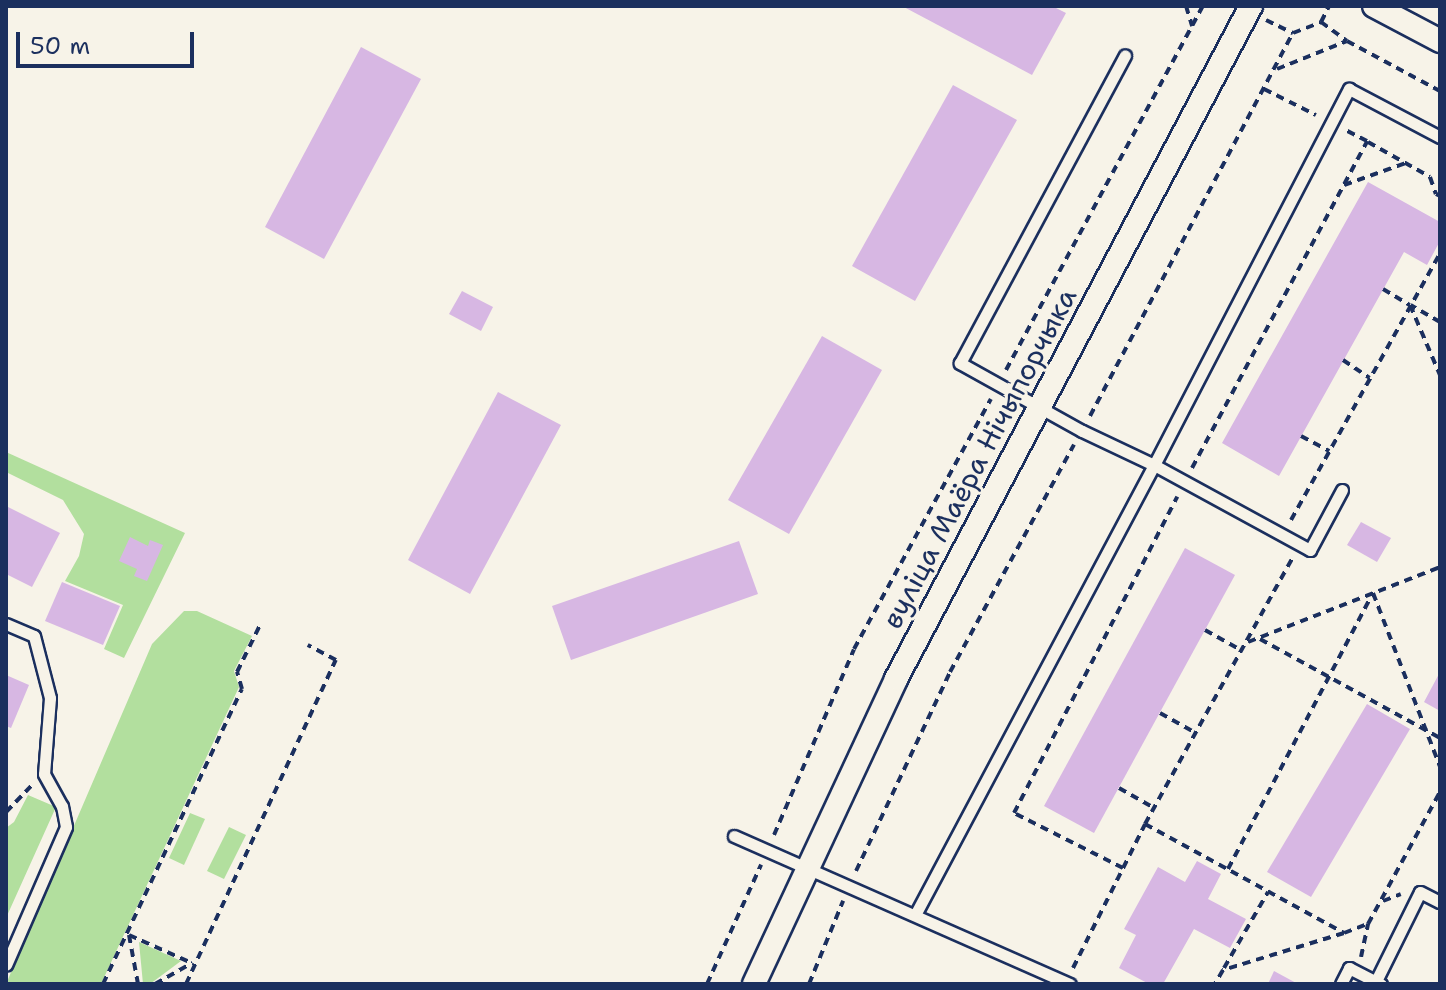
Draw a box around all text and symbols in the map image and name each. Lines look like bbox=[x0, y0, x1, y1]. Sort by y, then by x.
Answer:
scale bar bbox=[20, 16, 198, 66]
text: 50 m bbox=[30, 30, 90, 62]
street label: вуліца Маёра Нічыпорчыка bbox=[875, 282, 1083, 634]

